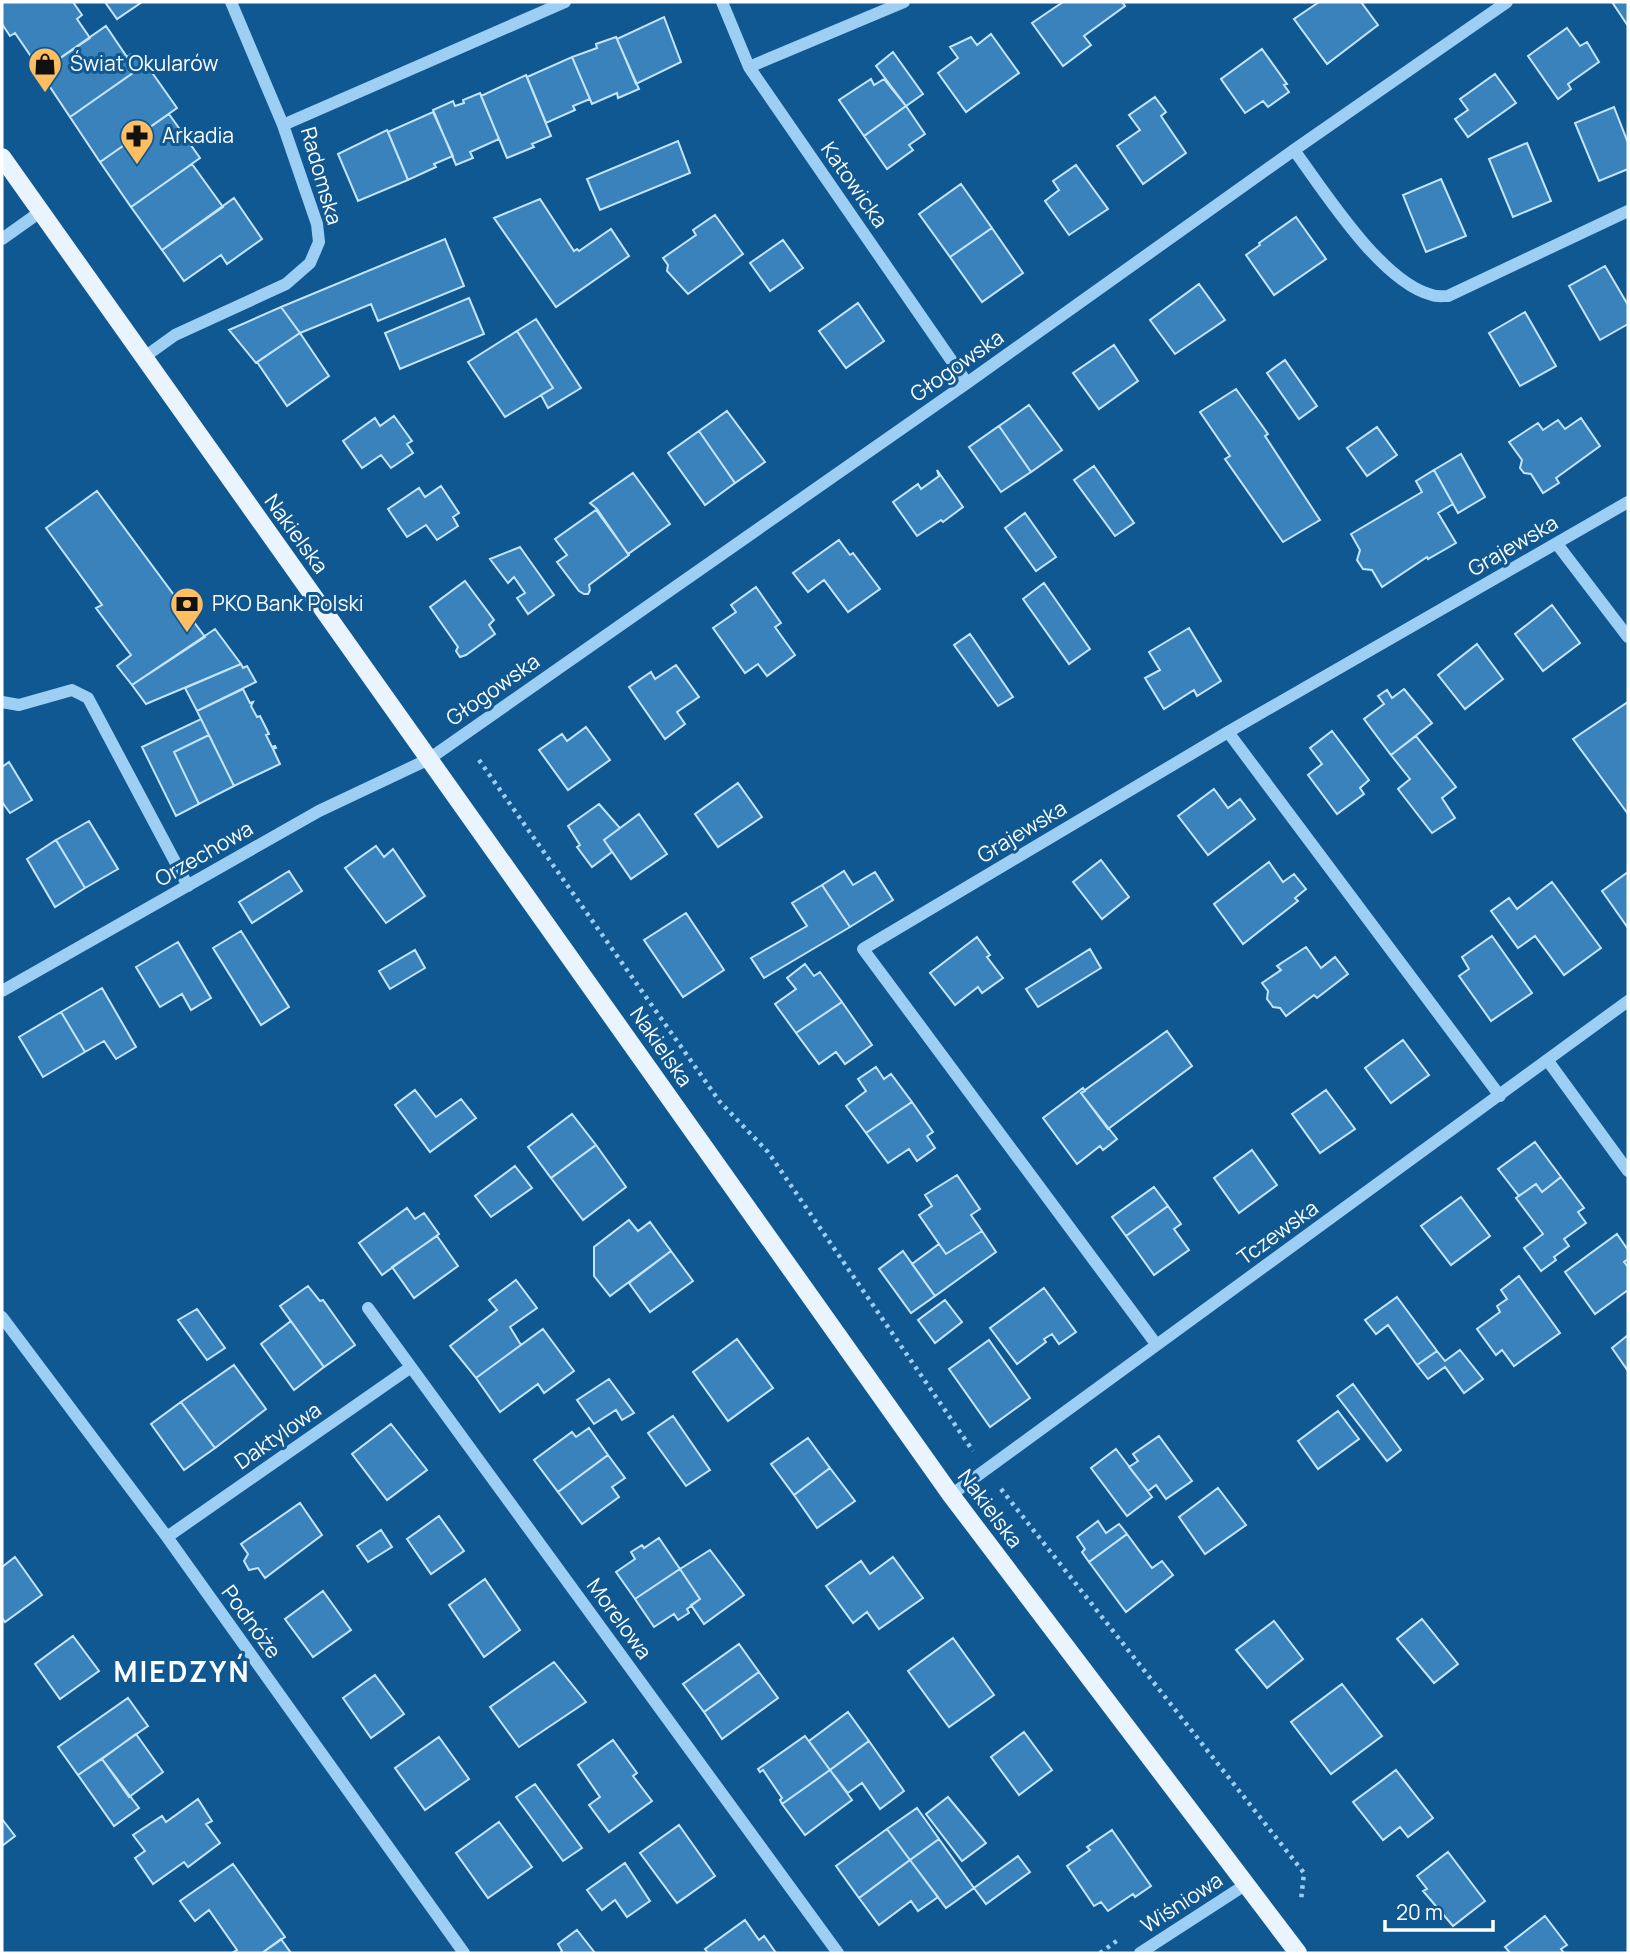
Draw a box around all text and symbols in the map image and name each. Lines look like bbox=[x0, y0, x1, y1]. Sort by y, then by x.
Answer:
shop icon: Świat Okularów bbox=[26, 45, 64, 94]
place label: Świat Okularów bbox=[70, 49, 218, 77]
pharmacy icon: Arkadia bbox=[118, 117, 156, 166]
place label: Arkadia bbox=[162, 121, 234, 149]
street label: Radomska bbox=[295, 123, 349, 228]
street label: Katowicka bbox=[815, 136, 895, 233]
street label: Głogowska bbox=[904, 323, 1009, 408]
street label: Nakielska bbox=[259, 488, 335, 579]
street label: Grajewska bbox=[1462, 508, 1563, 582]
bank icon: PKO Bank Polski bbox=[168, 585, 206, 634]
place label: PKO Bank Polski bbox=[212, 589, 364, 617]
street label: Głogowska bbox=[440, 647, 545, 732]
street label: Grajewska bbox=[972, 794, 1071, 869]
street label: Orzechowa bbox=[149, 814, 258, 892]
street label: Nakielska bbox=[624, 1001, 700, 1092]
street label: Tczewska bbox=[1231, 1193, 1323, 1271]
street label: Daktylowa bbox=[229, 1395, 326, 1475]
street label: Nakielska bbox=[952, 1463, 1030, 1553]
street label: Morelowa bbox=[581, 1572, 659, 1665]
street label: Podnóże bbox=[216, 1579, 288, 1664]
district label: MIEDZYŃ bbox=[113, 1652, 251, 1690]
street label: Wiśniowa bbox=[1135, 1865, 1228, 1939]
scale bar bbox=[1385, 1888, 1494, 1932]
text: 20 m bbox=[1396, 1898, 1443, 1926]

